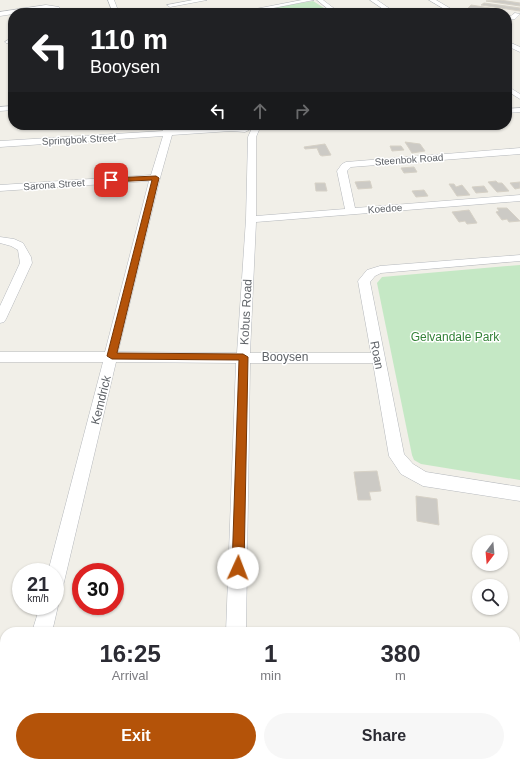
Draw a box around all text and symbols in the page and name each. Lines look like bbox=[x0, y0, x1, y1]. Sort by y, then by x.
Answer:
icon: left bbox=[24, 24, 76, 76]
text: 110 m bbox=[90, 24, 168, 55]
text: Booysen bbox=[90, 57, 160, 77]
icon: left bbox=[207, 100, 229, 122]
icon: ahead bbox=[249, 100, 271, 122]
icon: right bbox=[291, 100, 313, 122]
street label: Springbok Street bbox=[42, 132, 117, 147]
street label: Steenbok Road bbox=[374, 152, 444, 167]
pin bbox=[94, 163, 128, 197]
icon: arrive bbox=[100, 169, 122, 191]
street label: Sarona Street bbox=[23, 177, 85, 192]
street label: Koedoe bbox=[367, 202, 403, 215]
street label: Kobus Road bbox=[237, 279, 255, 345]
park label: Gelvandale Park bbox=[411, 330, 500, 344]
street label: Roan bbox=[367, 340, 387, 370]
street label: Booysen bbox=[262, 350, 308, 364]
street label: Kemdrick bbox=[88, 373, 114, 426]
north arrow bbox=[472, 535, 508, 571]
map controls bbox=[472, 535, 508, 615]
position arrow bbox=[217, 547, 259, 589]
speed limit sign: 30 bbox=[72, 563, 124, 615]
text: 21 bbox=[27, 573, 49, 595]
button: search bbox=[472, 579, 508, 615]
text: km/h bbox=[27, 593, 49, 604]
text: 16:25 bbox=[99, 640, 161, 667]
text: 1 bbox=[264, 640, 277, 667]
text: 380 bbox=[381, 640, 421, 667]
text: Arrival bbox=[112, 668, 149, 683]
text: min bbox=[260, 668, 281, 683]
text: m bbox=[395, 668, 406, 683]
button: Exit bbox=[16, 713, 256, 759]
button: Share bbox=[264, 713, 504, 759]

